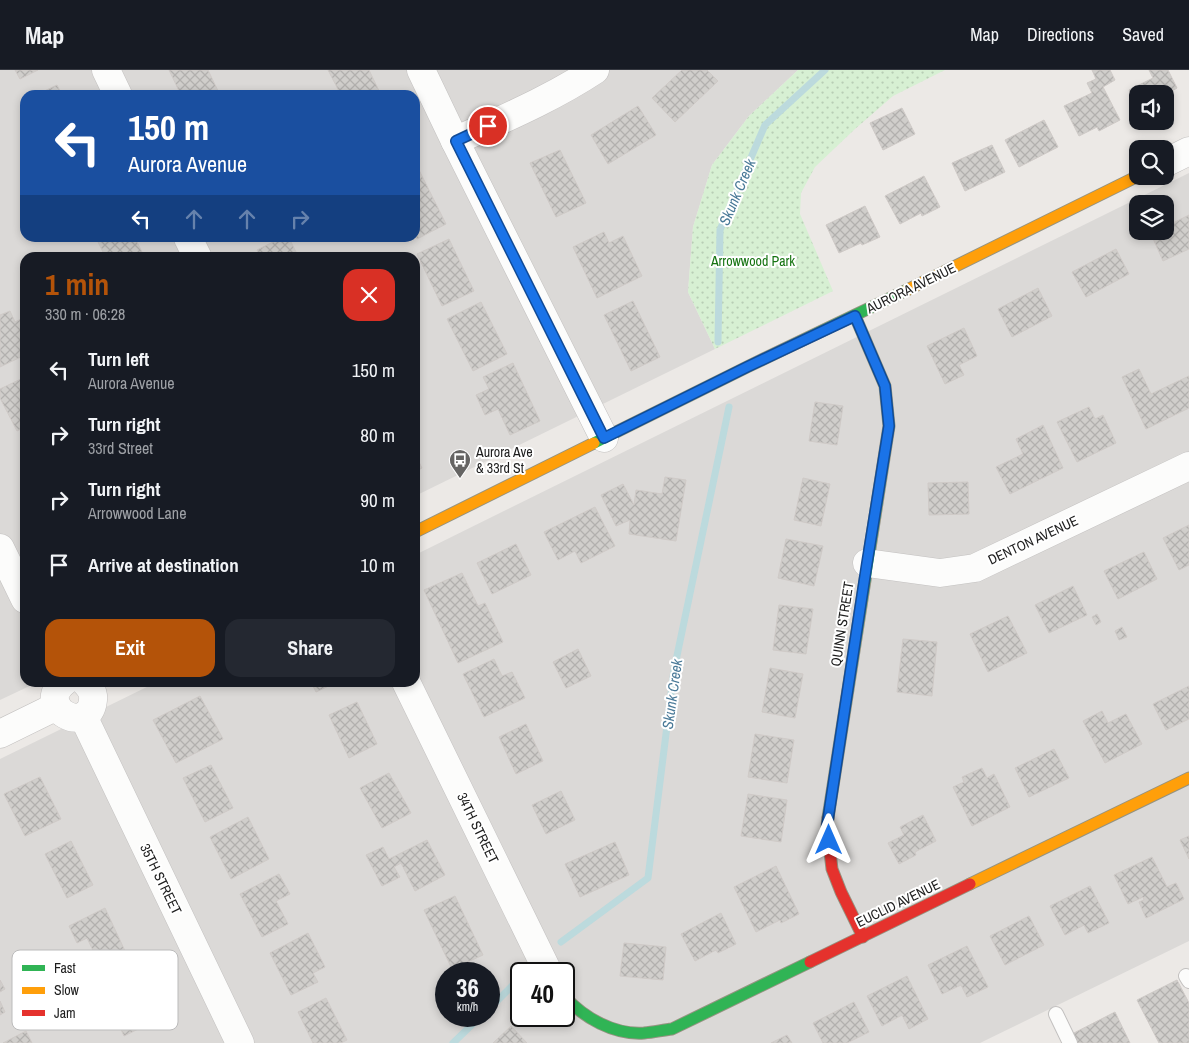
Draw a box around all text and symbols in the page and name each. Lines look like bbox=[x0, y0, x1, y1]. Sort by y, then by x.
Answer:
text: Map bbox=[25, 19, 64, 51]
text: Map bbox=[970, 22, 999, 47]
text: Directions bbox=[1027, 22, 1094, 47]
text: Saved bbox=[1122, 22, 1164, 47]
map controls bbox=[1129, 85, 1174, 240]
button: sound bbox=[1129, 85, 1174, 130]
text: 150 m bbox=[128, 104, 209, 151]
pin bbox=[467, 105, 509, 147]
icon: left bbox=[45, 110, 110, 175]
icon: arrive bbox=[474, 112, 502, 140]
button: search bbox=[1129, 140, 1174, 185]
text: Aurora Avenue bbox=[128, 149, 247, 179]
water label: Skunk Creek bbox=[714, 155, 761, 229]
button: layers bbox=[1129, 195, 1174, 240]
icon: left bbox=[127, 205, 155, 233]
icon: ahead bbox=[180, 205, 208, 233]
icon: ahead bbox=[233, 205, 261, 233]
icon: right bbox=[286, 205, 314, 233]
park label: Arrowwood Park bbox=[710, 252, 795, 270]
street label: AURORA AVENUE bbox=[862, 259, 959, 318]
text: 1 min bbox=[45, 264, 109, 304]
button: close bbox=[343, 269, 395, 321]
text: 330 m · 06:28 bbox=[45, 303, 125, 325]
text: Turn left bbox=[88, 346, 149, 372]
icon: left bbox=[45, 356, 73, 384]
text: 150 m bbox=[352, 357, 395, 383]
text: Aurora Avenue bbox=[88, 372, 175, 394]
text: Turn right bbox=[88, 411, 160, 437]
icon: right bbox=[45, 421, 73, 449]
text: 80 m bbox=[360, 422, 395, 448]
text: 33rd Street bbox=[88, 437, 153, 459]
place label: Aurora Ave & 33rd St bbox=[475, 443, 533, 477]
bus stop icon: Aurora Ave & 33rd St bbox=[448, 448, 472, 479]
text: Turn right bbox=[88, 476, 160, 502]
icon: right bbox=[45, 486, 73, 514]
text: 90 m bbox=[360, 487, 395, 513]
text: Arrowwood Lane bbox=[88, 502, 186, 524]
street label: DENTON AVENUE bbox=[985, 511, 1081, 569]
icon: arrive bbox=[45, 551, 73, 579]
text: Arrive at destination bbox=[88, 552, 239, 578]
text: 10 m bbox=[360, 552, 395, 578]
street label: QUINN STREET bbox=[826, 580, 858, 668]
button: Exit bbox=[45, 619, 215, 677]
button: Share bbox=[225, 619, 395, 677]
water label: Skunk Creek bbox=[657, 657, 687, 730]
street label: 34TH STREET bbox=[453, 790, 503, 866]
position arrow bbox=[802, 813, 854, 865]
street label: 35TH STREET bbox=[136, 841, 186, 917]
street label: EUCLID AVENUE bbox=[853, 875, 943, 931]
legend bbox=[12, 950, 178, 1030]
text: Fast bbox=[54, 959, 76, 977]
speed limit sign: 40 bbox=[510, 962, 575, 1027]
text: 36 bbox=[456, 971, 479, 1005]
text: Slow bbox=[54, 981, 80, 999]
text: km/h bbox=[457, 999, 478, 1015]
text: Jam bbox=[54, 1004, 76, 1022]

